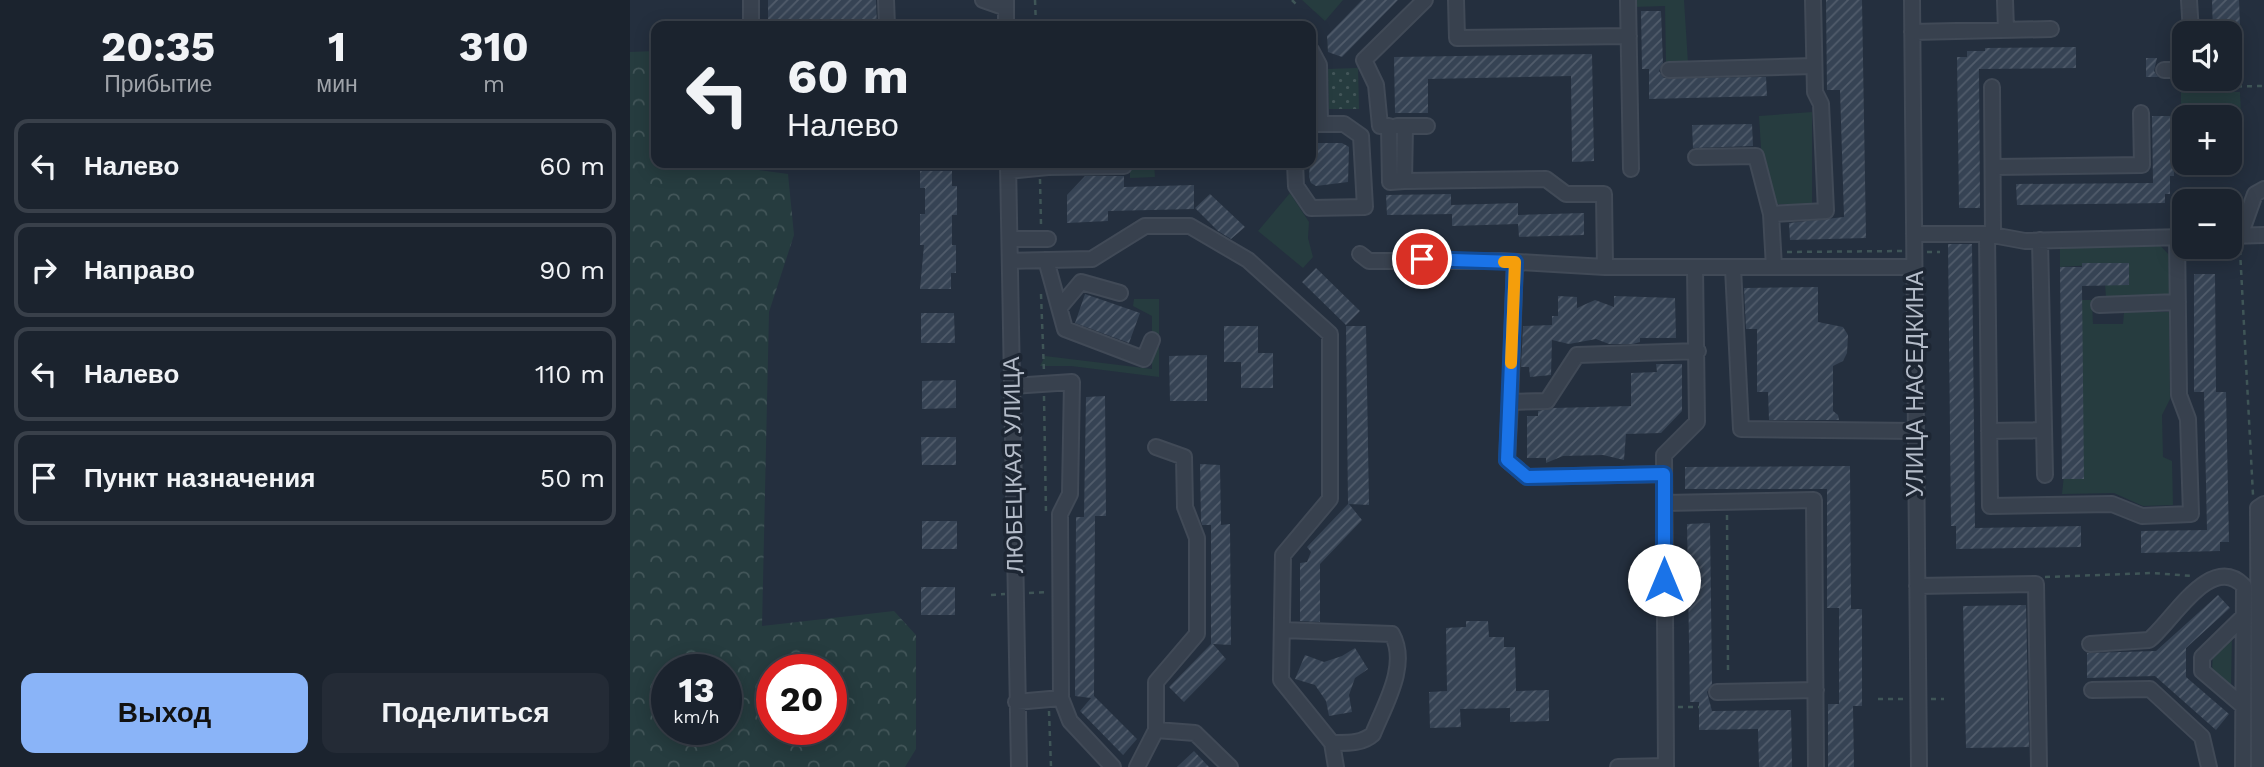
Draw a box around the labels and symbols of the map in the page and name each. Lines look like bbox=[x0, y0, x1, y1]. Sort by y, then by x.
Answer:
pin bbox=[1392, 229, 1452, 289]
street label: УЛИЦА НАСЕДКИНА bbox=[1902, 270, 1929, 497]
street label: ЛЮБЕЦКАЯ УЛИЦА bbox=[998, 356, 1029, 574]
position arrow bbox=[1627, 543, 1701, 617]
speed limit sign: 20 bbox=[756, 654, 847, 745]

